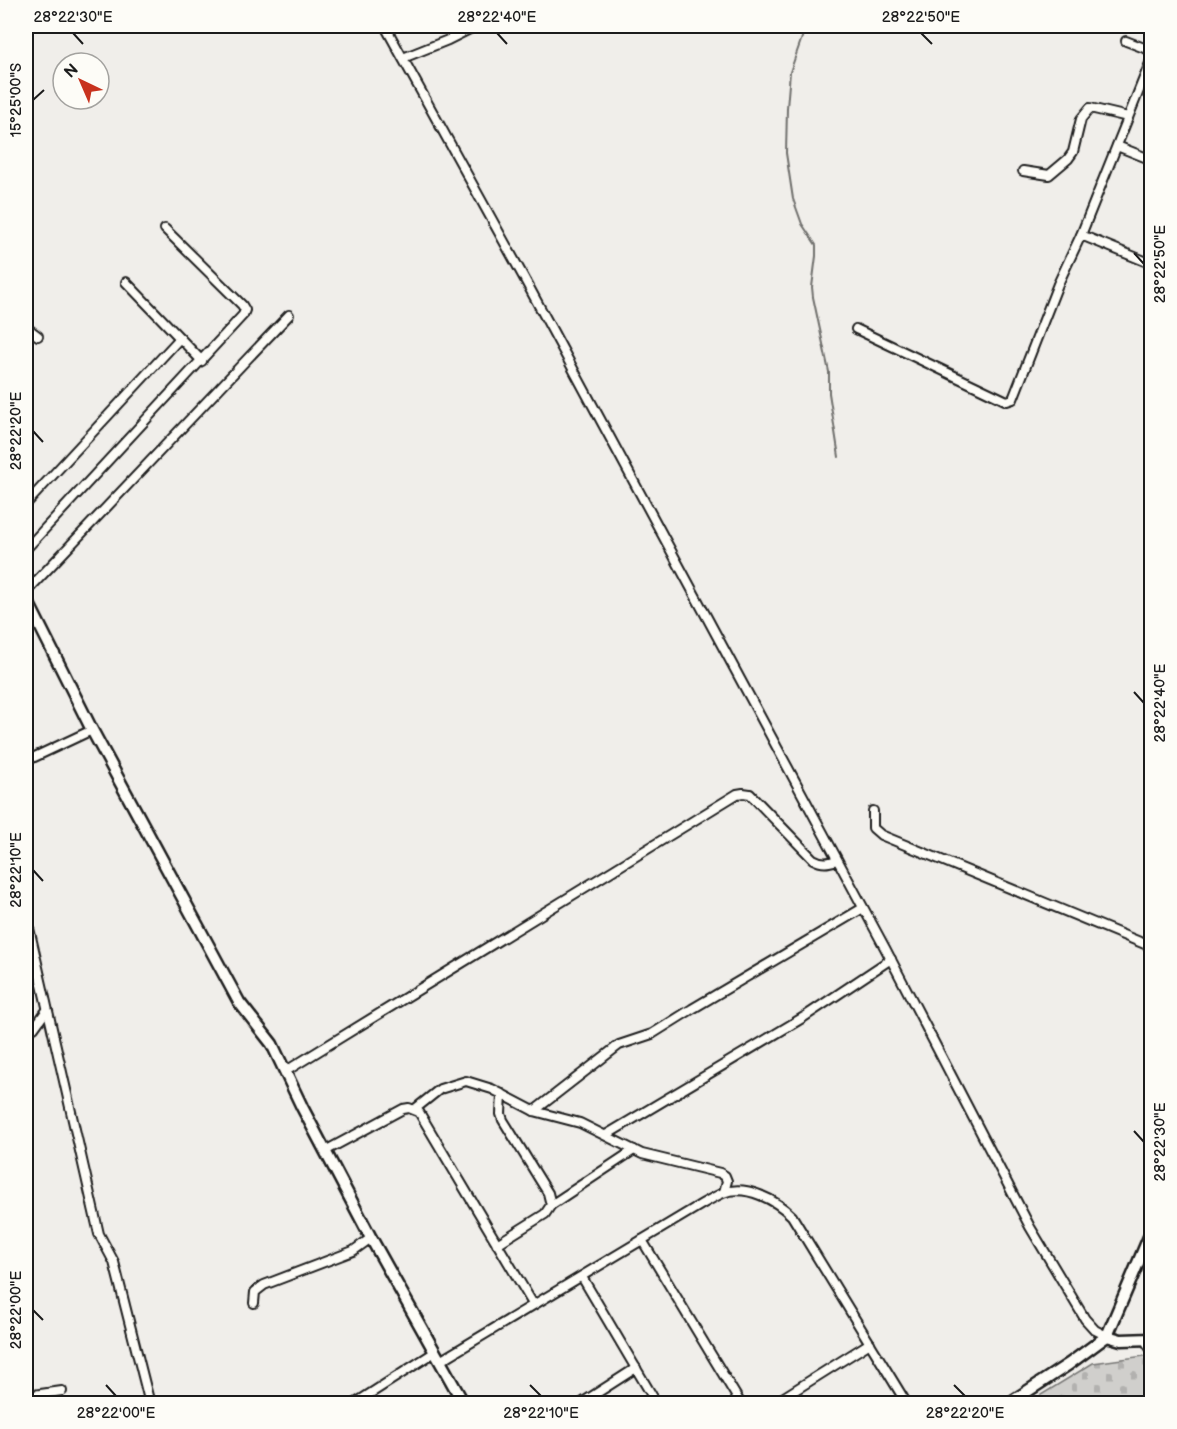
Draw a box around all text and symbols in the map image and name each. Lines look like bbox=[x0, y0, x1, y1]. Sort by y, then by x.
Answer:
text: 28°22'30"E bbox=[33, 8, 113, 27]
text: 28°22'40"E bbox=[457, 8, 537, 27]
text: 28°22'50"E bbox=[882, 8, 960, 27]
north arrow bbox=[51, 51, 111, 111]
text: N bbox=[61, 60, 83, 82]
text: 15°25'00"S bbox=[7, 63, 26, 137]
text: 28°22'50"E bbox=[1151, 225, 1170, 303]
text: 28°22'20"E bbox=[7, 392, 26, 470]
text: 28°22'40"E bbox=[1151, 663, 1170, 743]
text: 28°22'10"E bbox=[7, 832, 26, 908]
text: 28°22'30"E bbox=[1151, 1102, 1170, 1182]
text: 28°22'00"E bbox=[7, 1271, 26, 1349]
text: 28°22'00"E bbox=[77, 1404, 155, 1423]
text: 28°22'10"E bbox=[503, 1404, 579, 1423]
text: 28°22'20"E bbox=[926, 1404, 1004, 1423]

